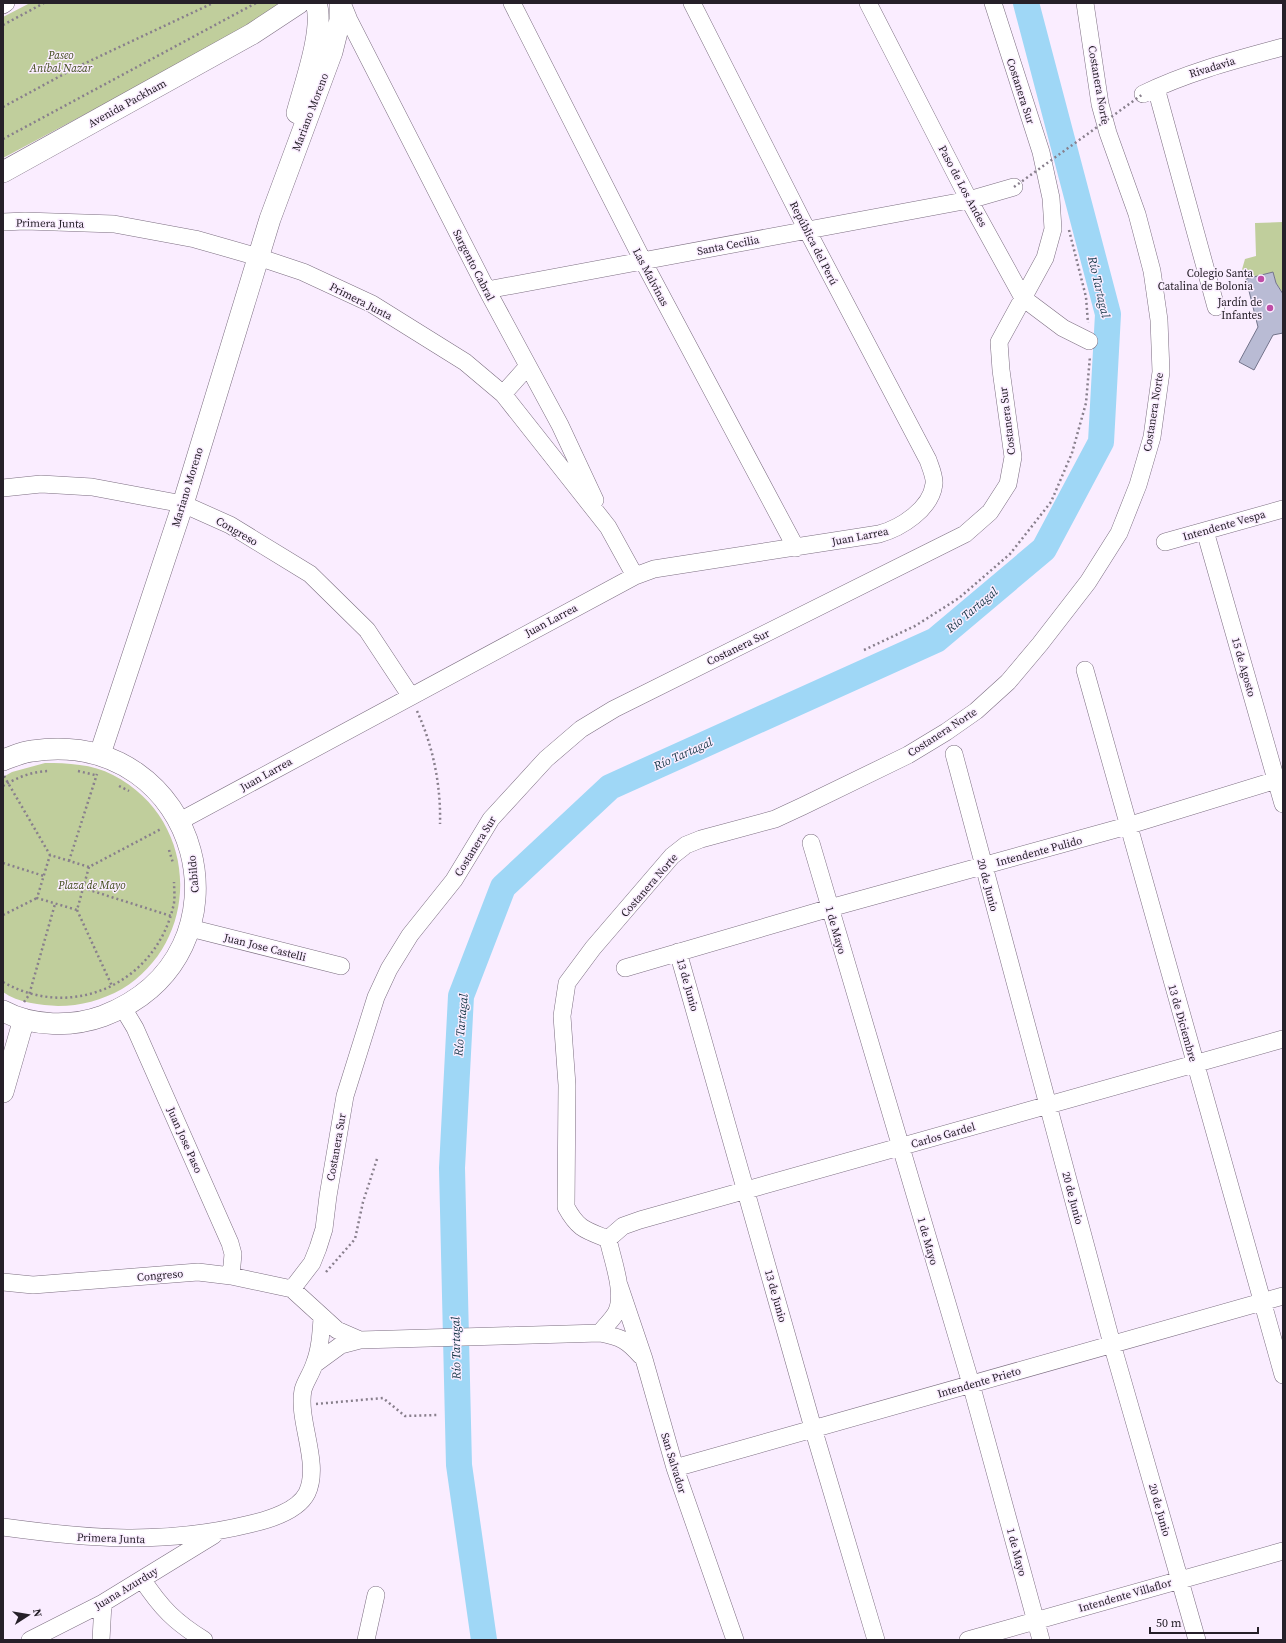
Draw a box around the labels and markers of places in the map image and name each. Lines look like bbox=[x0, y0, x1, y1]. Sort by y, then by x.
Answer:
place label: Colegio Santa Catalina de Bolonia bbox=[1158, 266, 1253, 294]
marker: Colegio Santa Catalina de Bolonia bbox=[1256, 274, 1266, 284]
place label: Jardín de Infantes bbox=[1216, 295, 1262, 323]
marker: Jardín de Infantes bbox=[1265, 303, 1275, 313]

